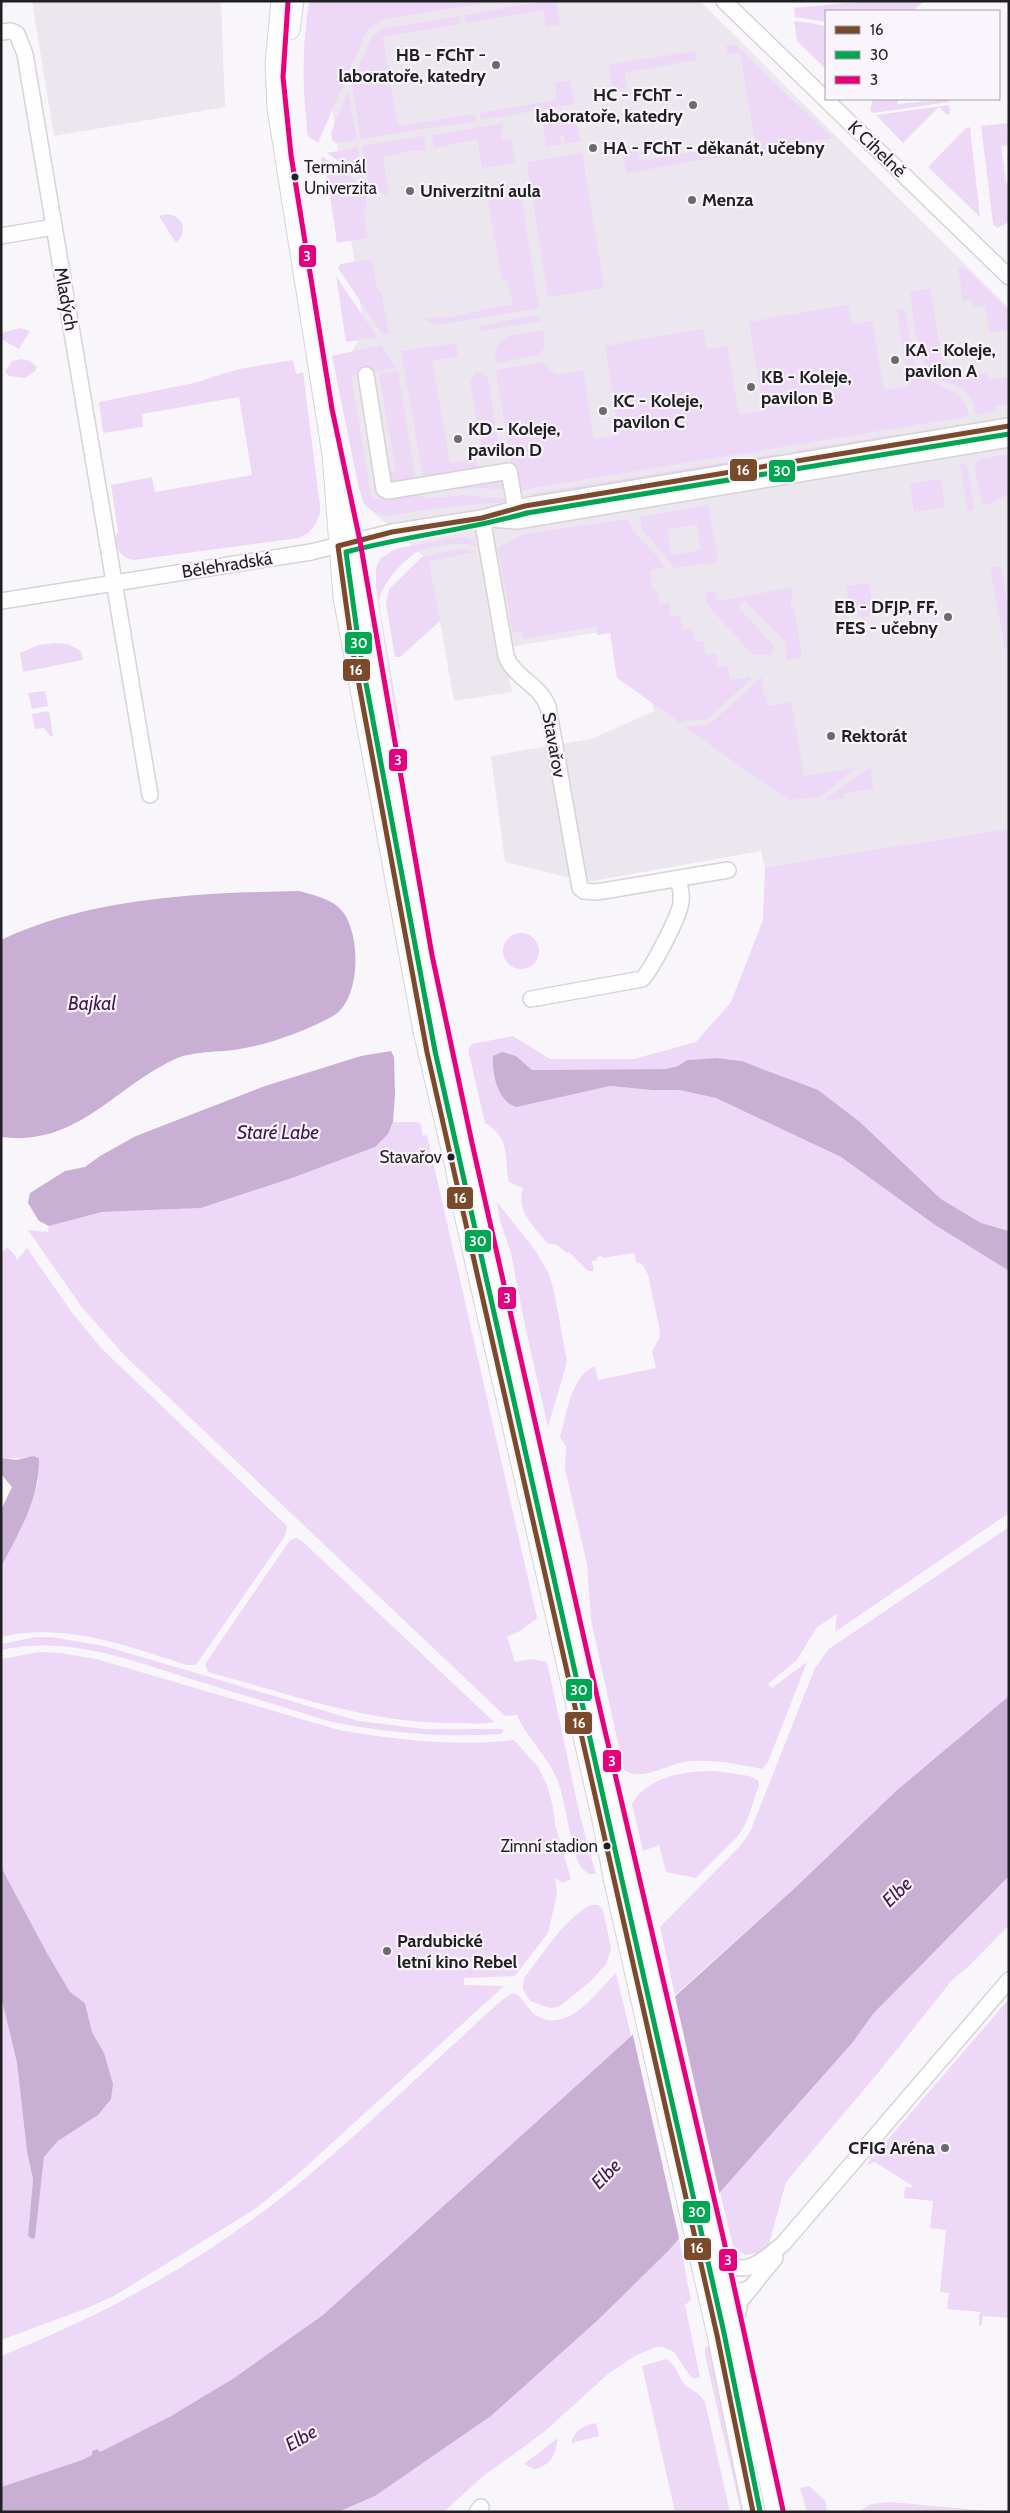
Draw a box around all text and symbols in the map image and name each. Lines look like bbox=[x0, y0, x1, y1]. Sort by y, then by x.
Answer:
legend bbox=[825, 10, 1000, 100]
text: 16 bbox=[870, 21, 883, 39]
place label: HB - FChT - laboratoře, katedry bbox=[338, 44, 486, 87]
text: 30 bbox=[870, 46, 889, 64]
marker: HB - FChT - laboratoře, katedry bbox=[490, 59, 502, 71]
text: 3 bbox=[870, 71, 878, 89]
place label: HC - FChT - laboratoře, katedry bbox=[535, 84, 683, 127]
marker: HC - FChT - laboratoře, katedry bbox=[687, 99, 699, 111]
street label: K Cihelně bbox=[843, 116, 911, 182]
place label: HA - FChT - děkanát, učebny bbox=[603, 137, 825, 159]
marker: HA - FChT - děkanát, učebny bbox=[587, 142, 599, 154]
place label: Terminál Univerzita bbox=[304, 157, 378, 198]
marker: Terminál Univerzita bbox=[290, 172, 300, 182]
place label: Univerzitní aula bbox=[420, 180, 541, 202]
marker: Univerzitní aula bbox=[404, 185, 416, 197]
place label: Menza bbox=[702, 189, 753, 211]
marker: Menza bbox=[686, 194, 698, 206]
line badge: 3 bbox=[298, 244, 317, 268]
text: 3 bbox=[303, 247, 311, 265]
street label: Mladých bbox=[50, 266, 82, 332]
place label: KA - Koleje, pavilon A bbox=[905, 339, 996, 382]
marker: KA - Koleje, pavilon A bbox=[889, 354, 901, 366]
place label: KB - Koleje, pavilon B bbox=[761, 366, 852, 409]
marker: KB - Koleje, pavilon B bbox=[745, 381, 757, 393]
place label: KC - Koleje, pavilon C bbox=[613, 390, 703, 433]
marker: KC - Koleje, pavilon C bbox=[597, 405, 609, 417]
place label: KD - Koleje, pavilon D bbox=[468, 418, 560, 461]
marker: KD - Koleje, pavilon D bbox=[452, 433, 464, 445]
line badge: 16 bbox=[729, 458, 758, 482]
line badge: 30 bbox=[768, 459, 796, 483]
text: 16 bbox=[736, 461, 750, 479]
text: 30 bbox=[773, 462, 791, 480]
street label: Bělehradská bbox=[180, 547, 274, 583]
place label: EB - DFJP, FF, FES - učebny bbox=[834, 596, 938, 639]
marker: EB - DFJP, FF, FES - učebny bbox=[942, 611, 954, 623]
line badge: 30 bbox=[344, 631, 373, 655]
text: 30 bbox=[350, 634, 368, 652]
line badge: 16 bbox=[342, 658, 371, 682]
text: 16 bbox=[349, 661, 363, 679]
street label: Stavařov bbox=[537, 710, 571, 780]
place label: Rektorát bbox=[841, 725, 907, 747]
marker: Rektorát bbox=[825, 730, 837, 742]
line badge: 3 bbox=[388, 748, 408, 772]
text: 3 bbox=[394, 751, 402, 769]
water label: Bajkal bbox=[68, 992, 116, 1015]
water label: Staré Labe bbox=[237, 1121, 319, 1144]
place label: Stavařov bbox=[379, 1147, 443, 1167]
marker: Stavařov bbox=[446, 1152, 456, 1162]
line badge: 16 bbox=[446, 1186, 474, 1210]
text: 16 bbox=[453, 1189, 467, 1207]
line badge: 30 bbox=[464, 1229, 492, 1253]
text: 30 bbox=[469, 1232, 487, 1250]
line badge: 3 bbox=[497, 1286, 517, 1310]
text: 3 bbox=[503, 1289, 511, 1307]
line badge: 30 bbox=[565, 1678, 593, 1702]
text: 30 bbox=[570, 1681, 588, 1699]
line badge: 16 bbox=[564, 1711, 593, 1735]
text: 16 bbox=[572, 1714, 586, 1732]
line badge: 3 bbox=[602, 1749, 622, 1773]
text: 3 bbox=[608, 1752, 616, 1770]
place label: Zimní stadion bbox=[501, 1836, 598, 1856]
marker: Zimní stadion bbox=[602, 1841, 612, 1851]
water label: Elbe bbox=[877, 1872, 917, 1912]
place label: Pardubické letní kino Rebel bbox=[397, 1930, 517, 1973]
marker: Pardubické letní kino Rebel bbox=[381, 1945, 393, 1957]
place label: CFIG Aréna bbox=[848, 2137, 935, 2159]
marker: CFIG Aréna bbox=[939, 2142, 951, 2154]
water label: Elbe bbox=[586, 2154, 626, 2194]
line badge: 30 bbox=[682, 2200, 711, 2224]
text: 30 bbox=[688, 2203, 706, 2221]
line badge: 16 bbox=[683, 2237, 712, 2261]
text: 16 bbox=[690, 2239, 704, 2257]
line badge: 3 bbox=[718, 2248, 738, 2272]
text: 3 bbox=[724, 2251, 732, 2269]
water label: Elbe bbox=[281, 2420, 321, 2456]

